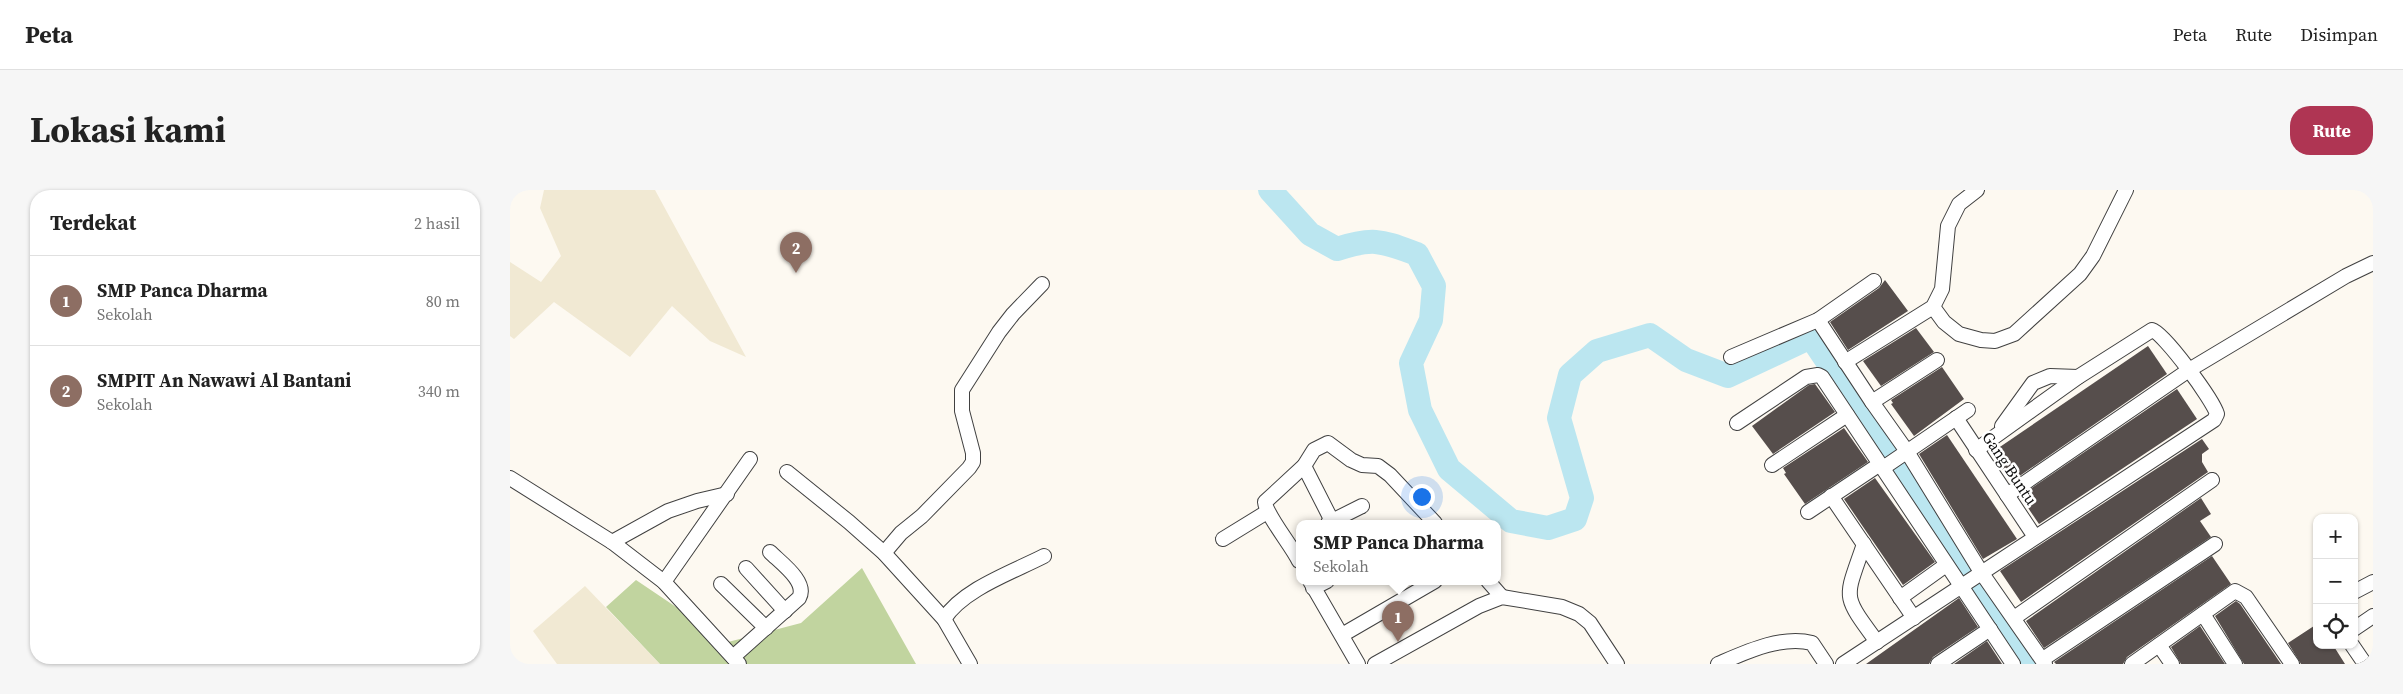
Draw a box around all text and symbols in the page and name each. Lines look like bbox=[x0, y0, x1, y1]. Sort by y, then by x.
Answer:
text: Peta bbox=[25, 18, 73, 51]
text: Peta bbox=[2173, 22, 2207, 47]
text: Rute bbox=[2235, 22, 2272, 47]
text: Disimpan bbox=[2300, 22, 2378, 47]
text: Lokasi kami bbox=[30, 106, 226, 154]
button: Rute bbox=[2290, 106, 2373, 155]
text: Terdekat bbox=[50, 208, 136, 237]
text: 2 hasil bbox=[414, 212, 460, 234]
pin: 2 bbox=[780, 232, 812, 273]
text: SMP Panca Dharma bbox=[97, 277, 268, 303]
text: 1 bbox=[62, 290, 70, 312]
text: 80 m bbox=[426, 290, 460, 312]
text: Sekolah bbox=[97, 303, 153, 325]
text: SMPIT An Nawawi Al Bantani bbox=[97, 367, 351, 393]
text: 2 bbox=[62, 380, 70, 402]
text: 340 m bbox=[418, 380, 460, 402]
text: Sekolah bbox=[97, 393, 153, 415]
street label: Gang Buntu bbox=[1977, 427, 2043, 509]
your location bbox=[1409, 484, 1435, 510]
map controls bbox=[2313, 514, 2358, 649]
button: + bbox=[2313, 514, 2358, 559]
popup bbox=[1296, 520, 1501, 585]
text: SMP Panca Dharma bbox=[1313, 529, 1484, 555]
text: Sekolah bbox=[1313, 555, 1369, 577]
button: − bbox=[2313, 559, 2358, 604]
pin: 1 bbox=[1382, 601, 1414, 642]
button: locate bbox=[2313, 604, 2358, 649]

